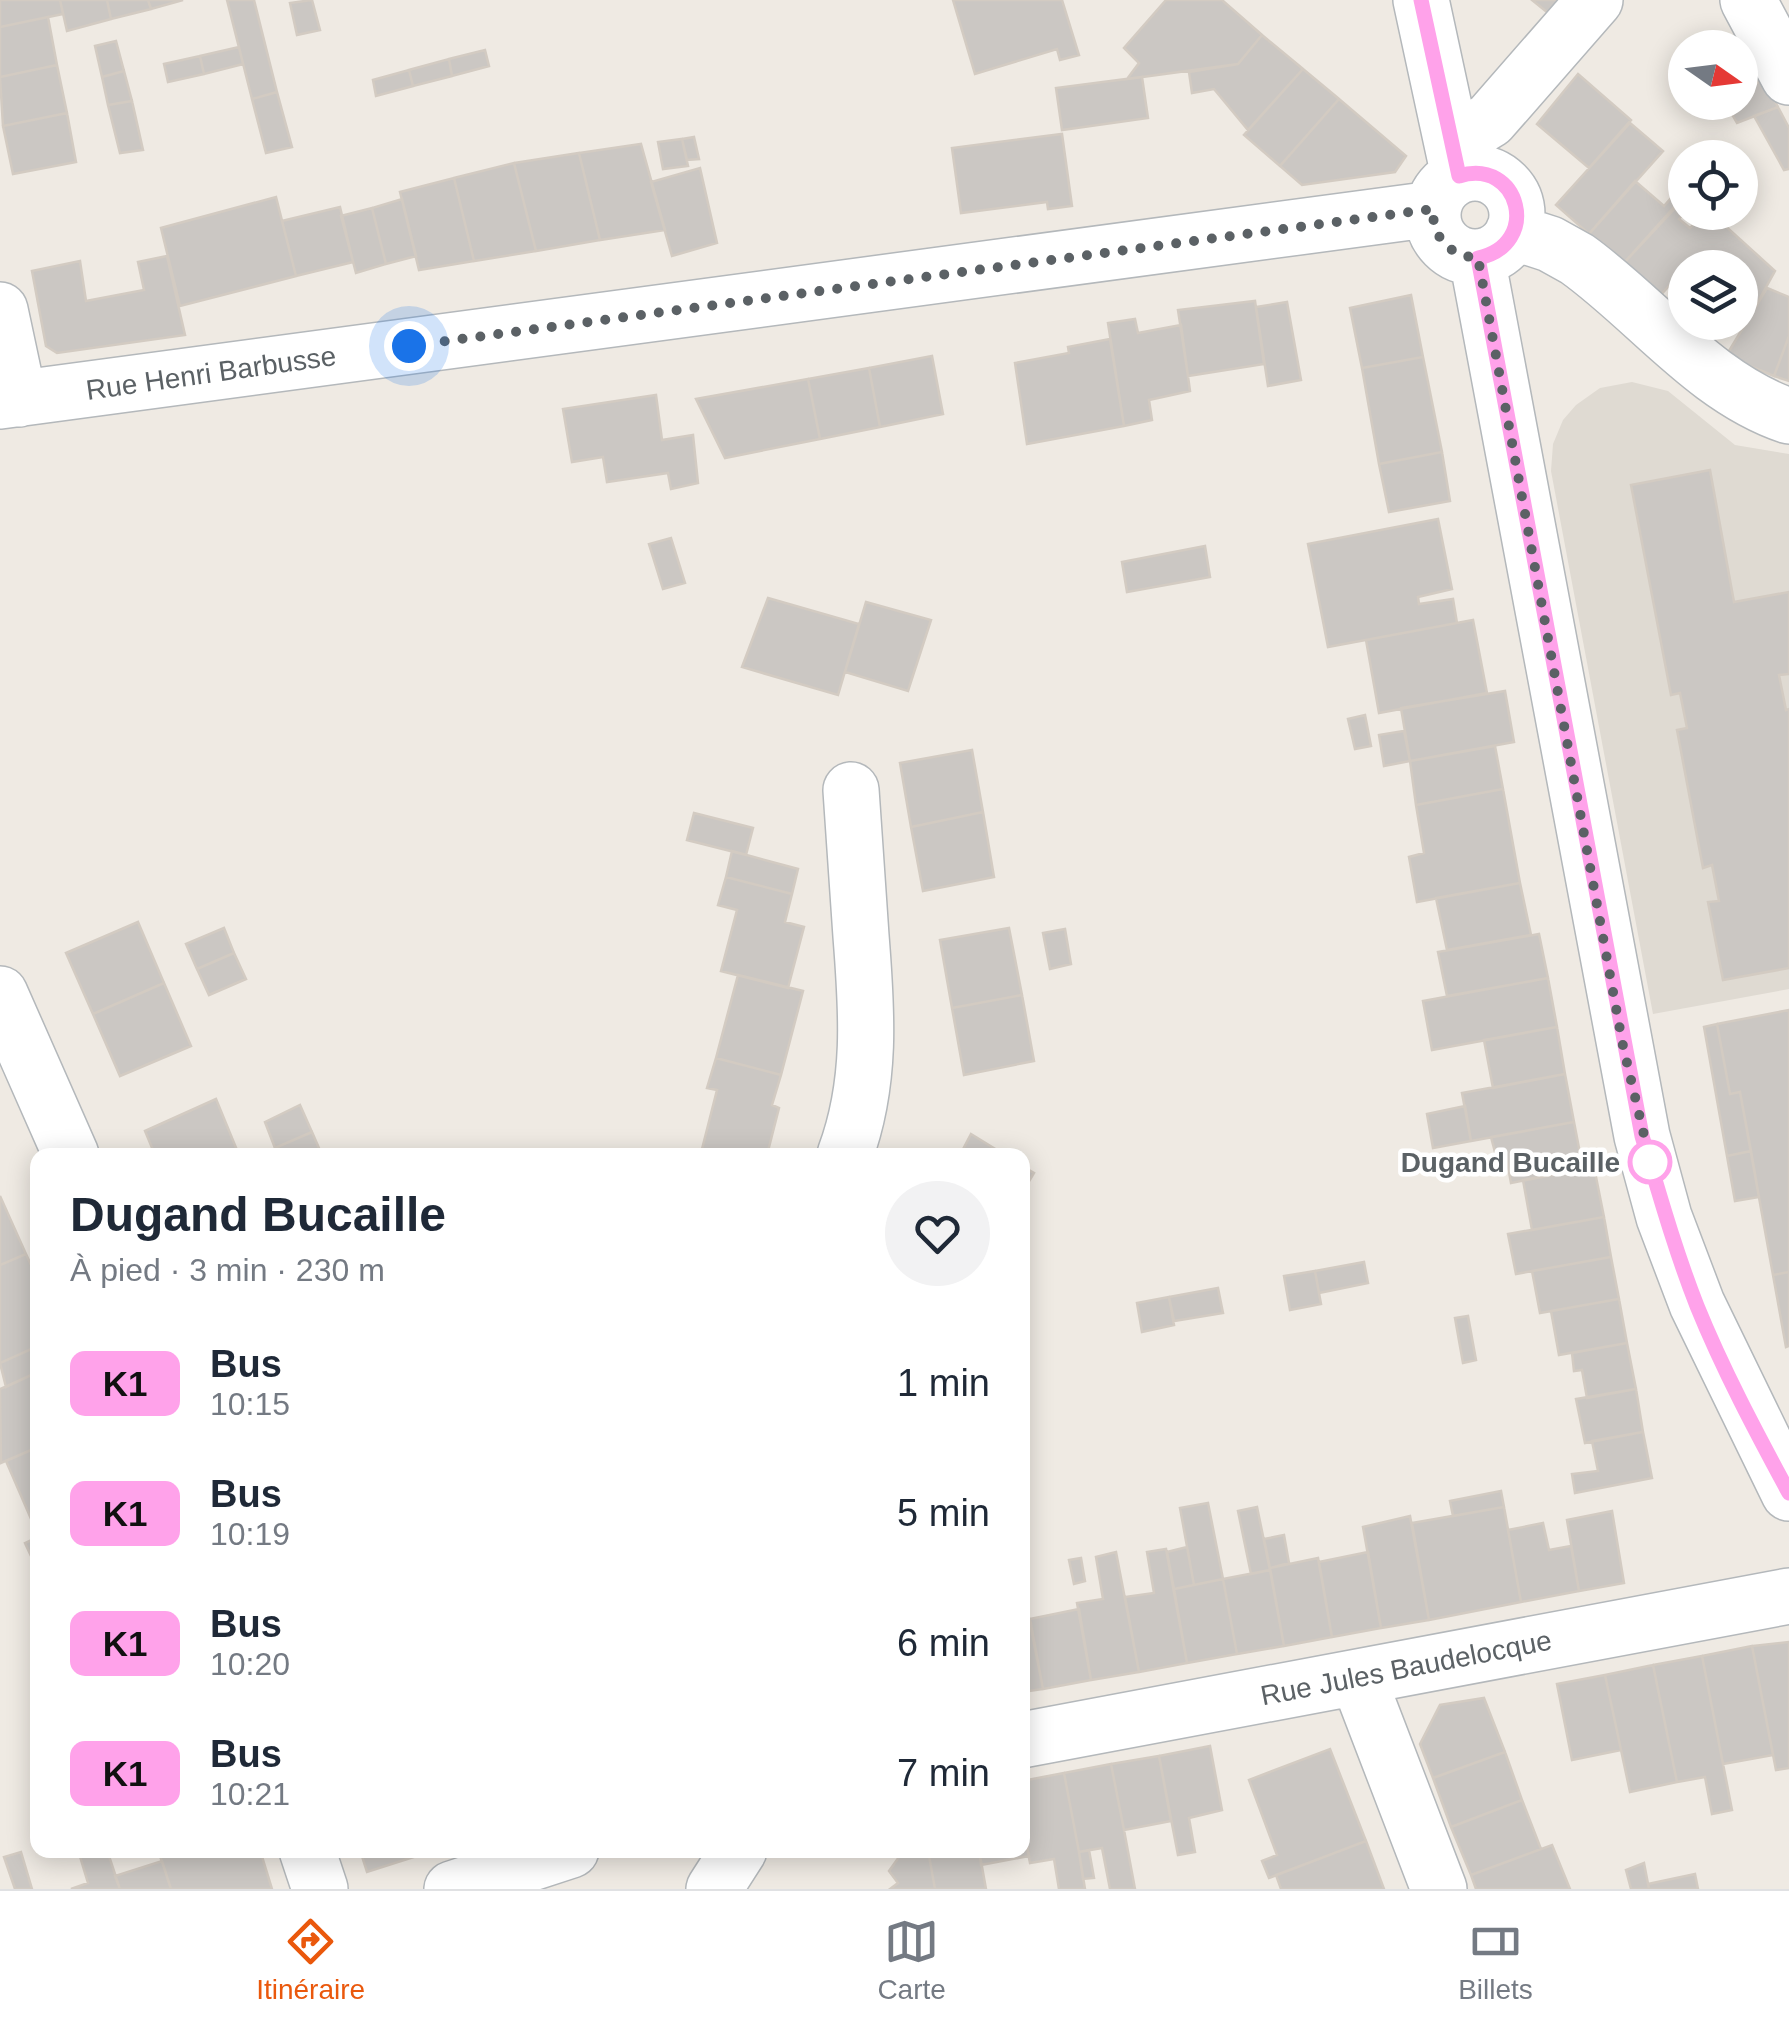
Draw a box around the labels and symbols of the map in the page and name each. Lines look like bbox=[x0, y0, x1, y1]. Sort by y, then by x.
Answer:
north arrow bbox=[1668, 30, 1758, 120]
your location bbox=[384, 321, 434, 371]
street label: Rue Henri Barbusse bbox=[84, 340, 338, 406]
marker: Dugand Bucaille bbox=[1629, 1141, 1671, 1183]
place label: Dugand Bucaille bbox=[1401, 1147, 1620, 1178]
street label: Rue Jules Baudelocque bbox=[1258, 1625, 1554, 1711]

